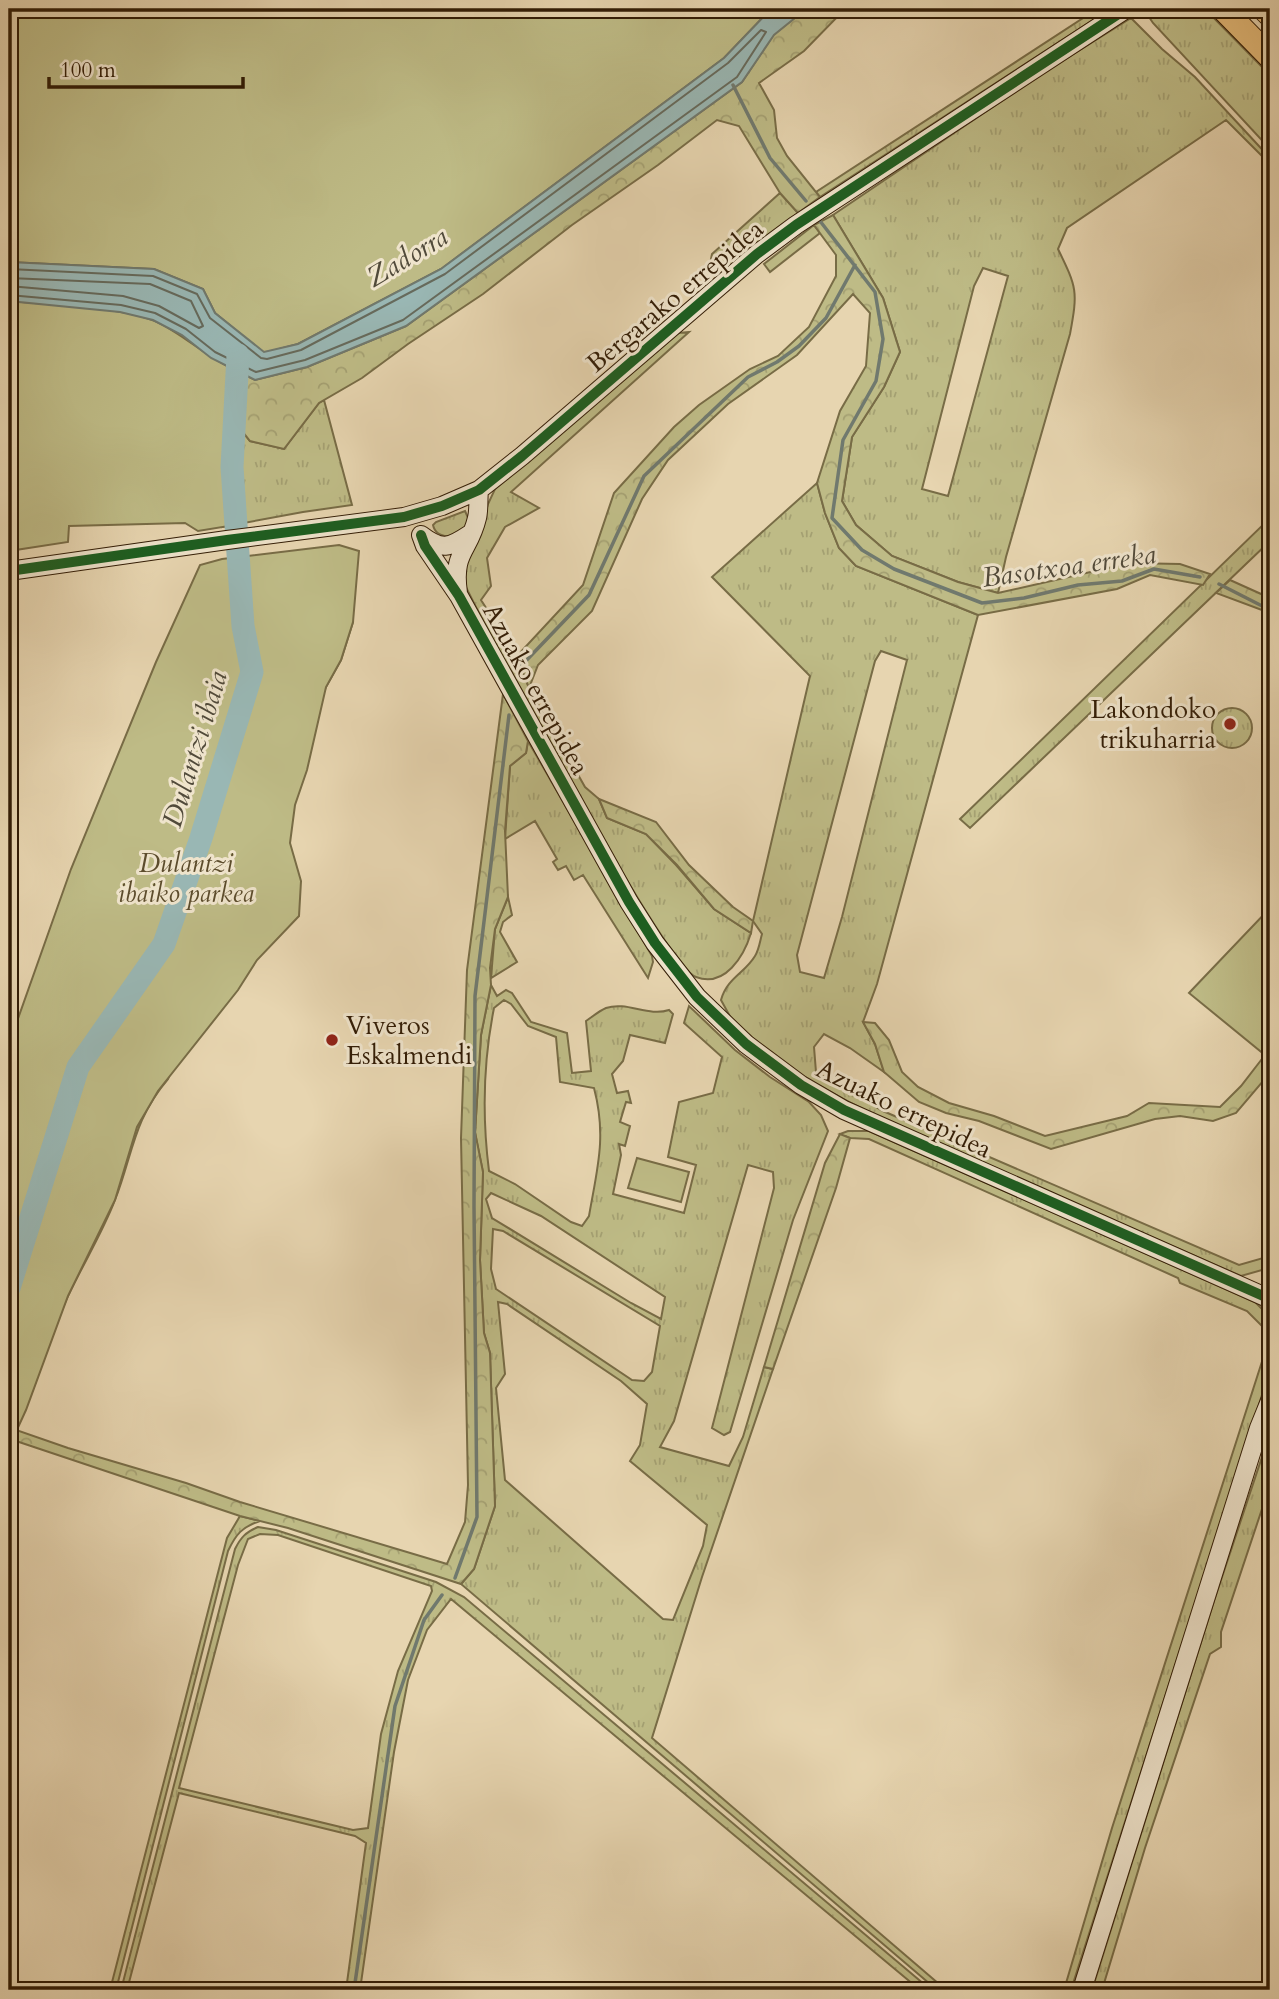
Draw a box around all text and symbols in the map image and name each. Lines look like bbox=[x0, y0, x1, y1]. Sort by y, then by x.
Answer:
scale bar bbox=[49, 46, 243, 90]
text: 100 m bbox=[60, 56, 116, 85]
street label: Bergarako errepidea bbox=[579, 212, 771, 380]
water label: Zadorra bbox=[359, 218, 455, 296]
water label: Basotxoa erreka bbox=[980, 535, 1158, 597]
street label: Azuako errepidea bbox=[474, 597, 598, 781]
water label: Dulantzi ibaia bbox=[153, 666, 237, 832]
place label: Lakondoko trikuharria bbox=[1090, 692, 1216, 757]
marker: Lakondoko trikuharria bbox=[1222, 716, 1238, 732]
park label: Dulantzi ibaiko parkea bbox=[118, 846, 254, 911]
place label: Viveros Eskalmendi bbox=[346, 1008, 472, 1073]
marker: Viveros Eskalmendi bbox=[324, 1032, 340, 1048]
street label: Azuako errepidea bbox=[810, 1051, 998, 1167]

